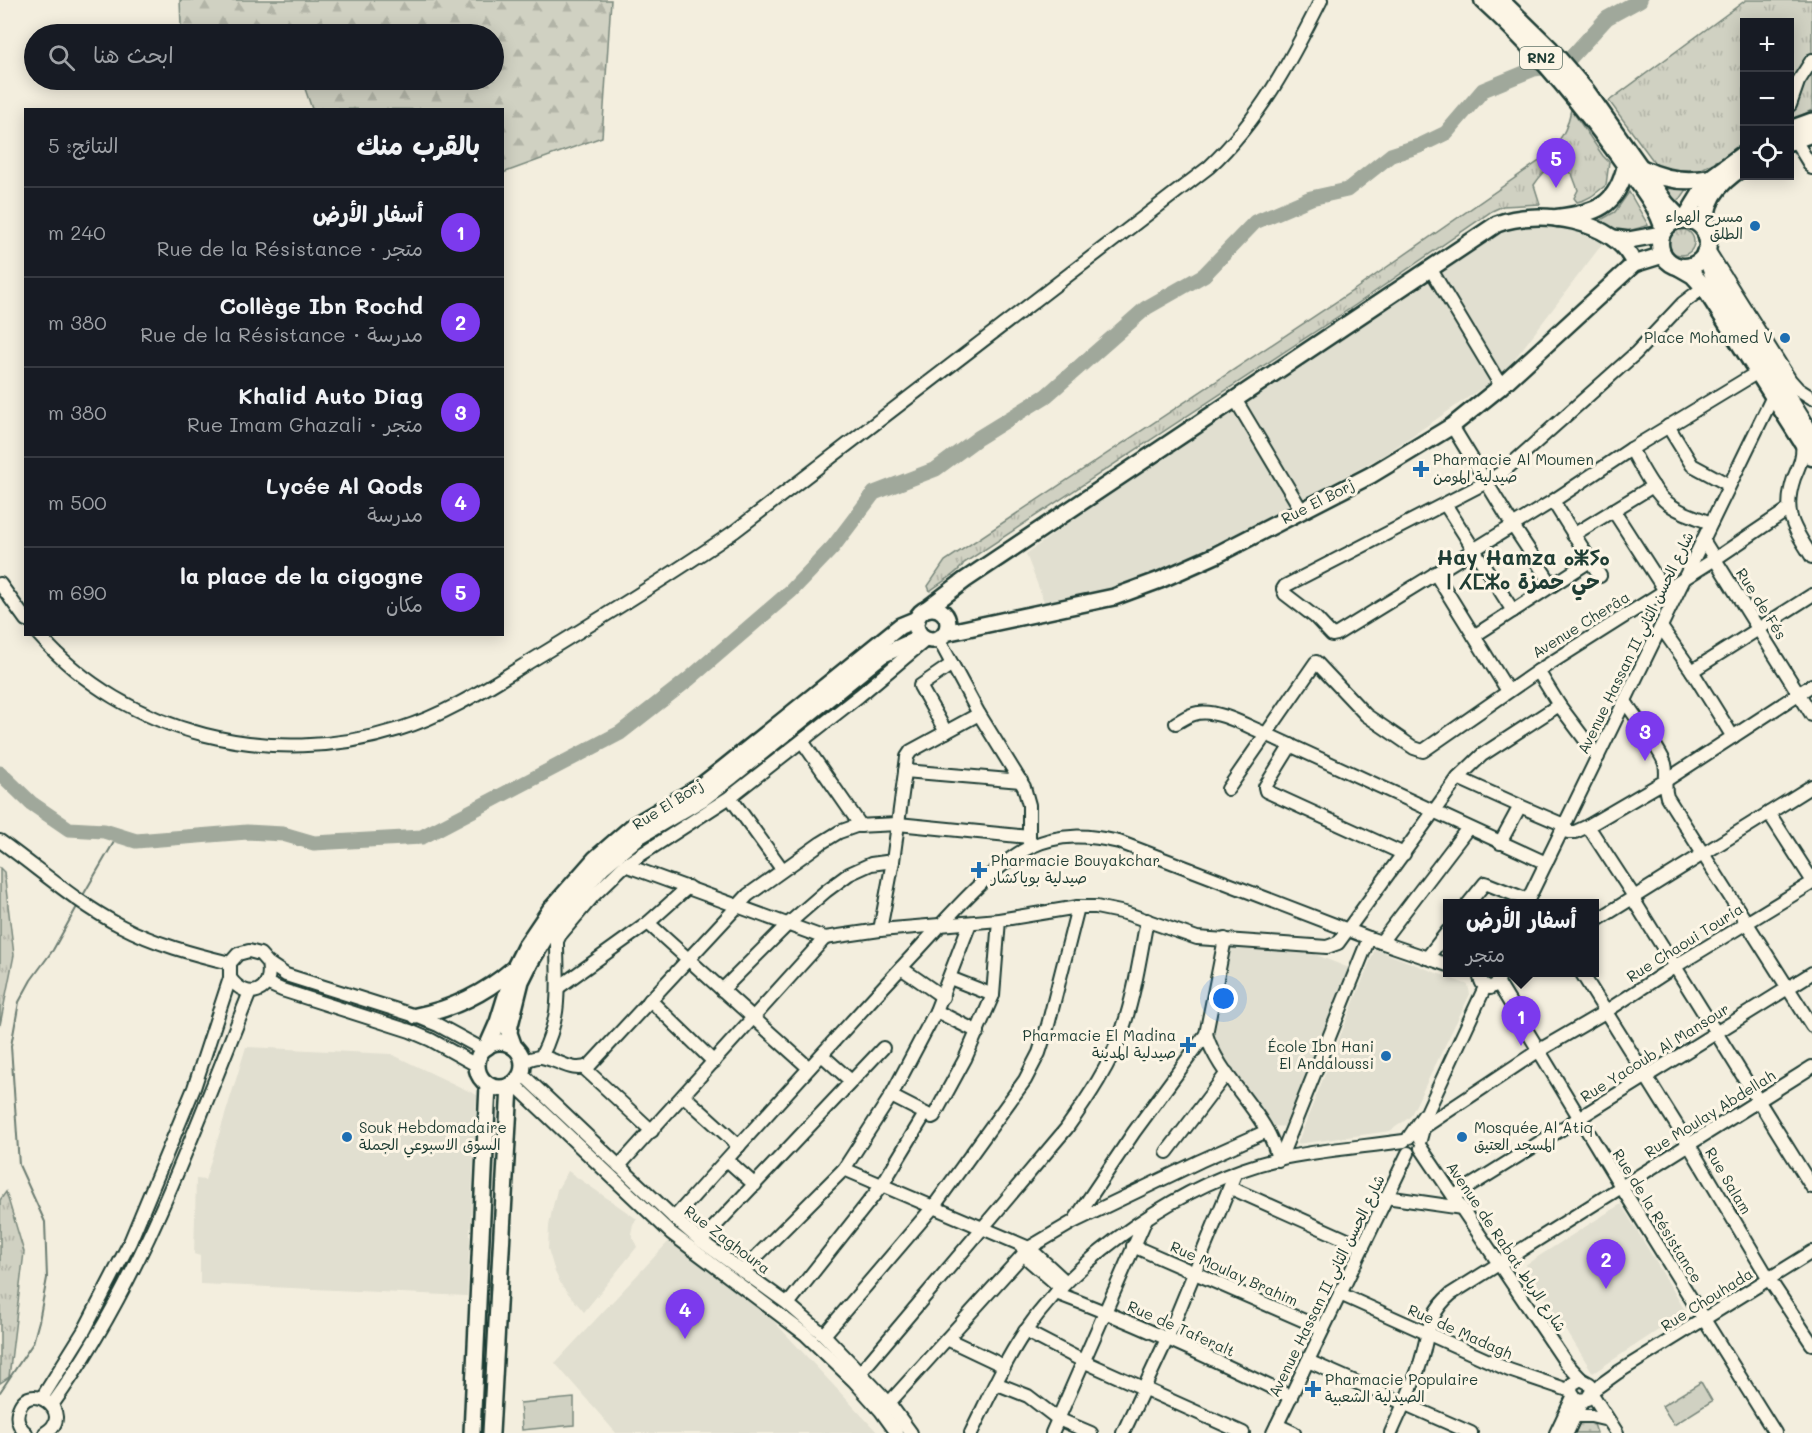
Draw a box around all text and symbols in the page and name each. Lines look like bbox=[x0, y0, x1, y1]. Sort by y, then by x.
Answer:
map controls bbox=[1740, 18, 1794, 180]
button: + bbox=[1740, 18, 1794, 72]
search box bbox=[24, 24, 504, 90]
text: ابحث هنا bbox=[93, 40, 174, 69]
icon: search bbox=[45, 41, 78, 74]
road number: RN2 bbox=[1520, 47, 1562, 69]
button: − bbox=[1740, 72, 1794, 126]
button: locate bbox=[1740, 126, 1794, 180]
text: بالقرب منك bbox=[357, 128, 480, 162]
text: النتائج: 5 bbox=[48, 132, 118, 158]
pin: 5 bbox=[1536, 138, 1576, 188]
text: أسفار الأرض bbox=[313, 199, 423, 228]
place label: مسرح الهواء الطلق bbox=[1665, 206, 1743, 243]
text: 240 m bbox=[48, 219, 106, 245]
text: 1 bbox=[456, 219, 465, 245]
marker: مسرح الهواء الطلق bbox=[1748, 219, 1762, 233]
text: متجر · Rue de la Résistance bbox=[157, 235, 423, 261]
text: Collège Ibn Rochd bbox=[220, 291, 423, 320]
text: 380 m bbox=[48, 309, 107, 335]
text: 2 bbox=[455, 309, 466, 335]
text: مدرسة · Rue de la Résistance bbox=[140, 321, 423, 347]
place label: Place Mohamed V bbox=[1644, 327, 1773, 347]
marker: Place Mohamed V bbox=[1778, 331, 1792, 345]
text: Khalid Auto Diag bbox=[238, 381, 423, 410]
text: 380 m bbox=[48, 399, 107, 425]
text: 3 bbox=[455, 399, 467, 425]
text: متجر · Rue Imam Ghazali bbox=[187, 411, 423, 437]
place label: Pharmacie Al Moumen صيدلية المومن bbox=[1433, 449, 1594, 486]
marker: Pharmacie Al Moumen صيدلية المومن bbox=[1414, 462, 1428, 476]
text: Lycée Al Qods bbox=[266, 471, 423, 500]
street label: Rue El Borj bbox=[1277, 474, 1358, 528]
text: 500 m bbox=[48, 489, 107, 515]
text: 4 bbox=[454, 489, 467, 515]
text: مدرسة bbox=[367, 501, 423, 527]
street label: Avenue Hassan II شارع الحسن الثاني bbox=[1572, 528, 1701, 759]
district label: Hay Hamza ⴰⵥⵢⴰ ⵏ ⵃⵎⵣⴰ حي حمزة bbox=[1436, 543, 1610, 601]
text: la place de la cigogne bbox=[180, 561, 423, 590]
street label: Rue de Fés bbox=[1732, 564, 1792, 643]
text: 690 m bbox=[48, 579, 107, 605]
text: 5 bbox=[455, 579, 466, 605]
street label: Avenue Cherâa bbox=[1528, 586, 1633, 662]
text: مكان bbox=[386, 591, 423, 617]
pin: 3 bbox=[1626, 712, 1664, 761]
street label: Rue El Borj bbox=[628, 775, 707, 834]
place label: Pharmacie Bouyakchar صيدلية بوياكشار bbox=[990, 850, 1160, 887]
marker: Pharmacie Bouyakchar صيدلية بوياكشار bbox=[972, 863, 986, 877]
street label: Rue Chaoui Touria bbox=[1622, 898, 1747, 986]
popup bbox=[1443, 899, 1599, 977]
text: أسفار الأرض bbox=[1466, 905, 1576, 934]
text: متجر bbox=[1466, 941, 1505, 967]
your location bbox=[1209, 984, 1238, 1013]
pin: 1 bbox=[1502, 996, 1540, 1046]
street label: Rue Yacoub Al Mansour bbox=[1576, 998, 1733, 1106]
place label: Pharmacie El Madina صيدلية المدينة bbox=[1022, 1025, 1176, 1062]
place label: École Ibn Hani El Andaloussi bbox=[1268, 1036, 1374, 1073]
marker: Pharmacie El Madina صيدلية المدينة bbox=[1181, 1038, 1195, 1052]
marker: École Ibn Hani El Andaloussi bbox=[1379, 1049, 1393, 1063]
street label: Rue Moulay Abdellah bbox=[1640, 1065, 1779, 1162]
place label: Souk Hebdomadaire السوق الاسبوعي الجملة bbox=[359, 1117, 507, 1158]
place label: Mosquée Al Atiq المسجد العتيق bbox=[1474, 1117, 1593, 1154]
marker: Souk Hebdomadaire السوق الاسبوعي الجملة bbox=[340, 1130, 354, 1144]
marker: Mosquée Al Atiq المسجد العتيق bbox=[1455, 1130, 1469, 1144]
street label: Rue Salam bbox=[1701, 1143, 1757, 1218]
street label: Rue de la Résistance bbox=[1609, 1145, 1707, 1286]
street label: Avenue de Rabat شارع الرباط bbox=[1442, 1158, 1571, 1336]
street label: Avenue Hassan II شارع الحسن الثاني bbox=[1263, 1171, 1392, 1402]
street label: Rue Zaghoura bbox=[681, 1200, 775, 1278]
street label: Rue Moulay Brahim bbox=[1167, 1236, 1301, 1310]
pin: 2 bbox=[1586, 1240, 1626, 1289]
street label: Rue Chouhada bbox=[1657, 1263, 1756, 1335]
pin: 4 bbox=[666, 1290, 704, 1339]
street label: Rue de Taferalt bbox=[1125, 1295, 1238, 1361]
street label: Rue de Madagh bbox=[1405, 1299, 1516, 1363]
place label: Pharmacie Populaire الصيدلية الشعبية bbox=[1325, 1369, 1478, 1406]
marker: Pharmacie Populaire الصيدلية الشعبية bbox=[1306, 1382, 1320, 1396]

